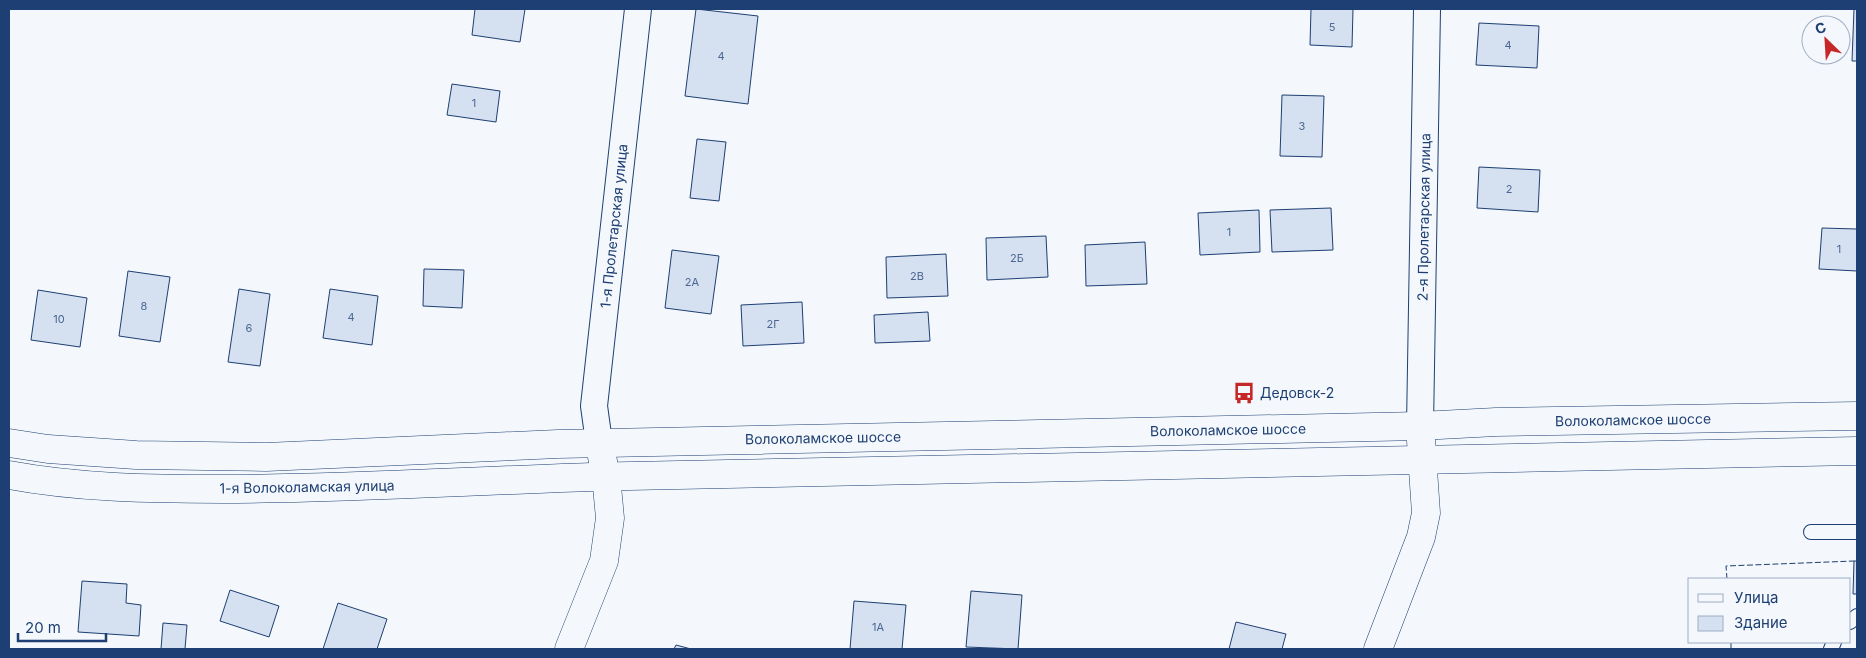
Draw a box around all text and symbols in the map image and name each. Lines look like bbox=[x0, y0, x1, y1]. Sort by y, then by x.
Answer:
north arrow bbox=[1801, 15, 1851, 65]
text: С bbox=[1812, 18, 1829, 38]
house number: 5 bbox=[1329, 20, 1336, 34]
house number: 4 bbox=[1504, 38, 1512, 52]
house number: 4 bbox=[717, 49, 725, 63]
house number: 1 bbox=[472, 96, 476, 110]
house number: 3 bbox=[1299, 119, 1306, 133]
street label: 2-я Пролетарская улица bbox=[1414, 133, 1433, 301]
street label: 1-я Пролетарская улица bbox=[596, 143, 631, 309]
house number: 2 bbox=[1506, 182, 1512, 196]
house number: 1 bbox=[1227, 225, 1231, 239]
house number: 1 bbox=[1837, 242, 1841, 256]
house number: 2Б bbox=[1010, 251, 1024, 265]
house number: 2В bbox=[910, 269, 924, 283]
house number: 2А bbox=[685, 275, 700, 289]
house number: 8 bbox=[141, 299, 148, 313]
house number: 4 bbox=[347, 310, 355, 324]
house number: 10 bbox=[53, 312, 65, 326]
house number: 2Г bbox=[766, 317, 780, 331]
house number: 6 bbox=[246, 321, 253, 335]
bus stop icon: Дедовск-2 bbox=[1231, 380, 1257, 406]
place label: Дедовск-2 bbox=[1260, 384, 1334, 401]
street label: Волоколамское шоссе bbox=[1555, 410, 1711, 429]
street label: Волоколамское шоссе bbox=[1150, 420, 1306, 439]
street label: Волоколамское шоссе bbox=[745, 428, 901, 447]
street label: 1-я Волоколамская улица bbox=[219, 476, 395, 497]
legend bbox=[1688, 578, 1851, 643]
text: Улица bbox=[1734, 588, 1778, 607]
scale bar bbox=[18, 610, 105, 642]
text: Здание bbox=[1734, 613, 1788, 632]
text: 20 m bbox=[25, 618, 61, 637]
house number: 1А bbox=[872, 620, 884, 634]

